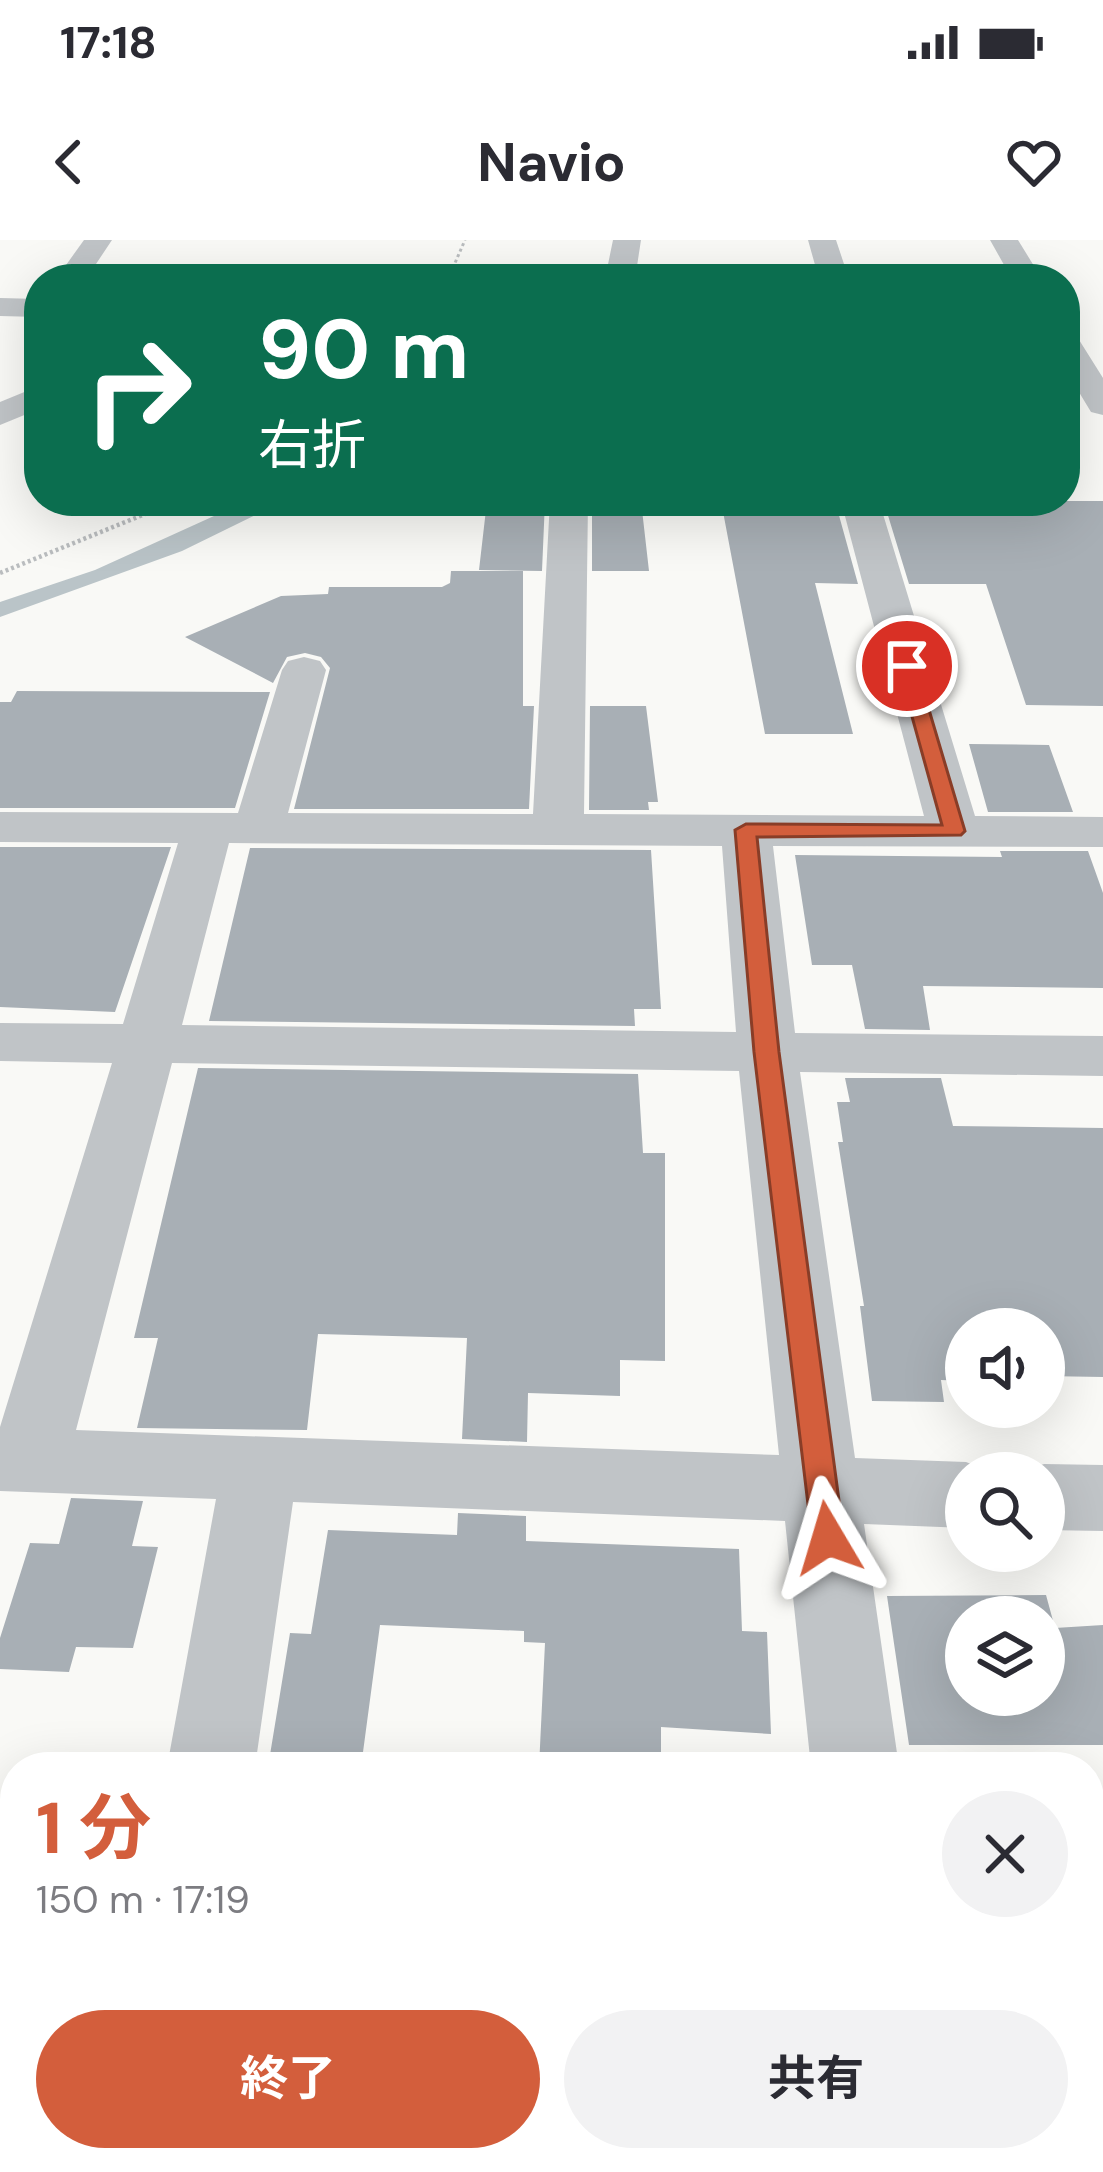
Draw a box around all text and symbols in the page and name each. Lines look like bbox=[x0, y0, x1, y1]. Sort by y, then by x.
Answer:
text: 17:18 bbox=[60, 13, 157, 72]
text: Navio bbox=[477, 127, 626, 198]
icon: back bbox=[36, 129, 102, 195]
icon: heart bbox=[1001, 129, 1067, 195]
text: 90 m bbox=[258, 295, 469, 404]
icon: right bbox=[60, 312, 216, 468]
text: 右折 bbox=[258, 410, 366, 481]
pin bbox=[856, 615, 958, 717]
icon: arrive bbox=[874, 633, 940, 699]
map controls bbox=[945, 1308, 1065, 1716]
button: sound bbox=[945, 1308, 1065, 1428]
button: search bbox=[945, 1452, 1065, 1572]
position arrow bbox=[765, 1475, 891, 1601]
button: layers bbox=[945, 1596, 1065, 1716]
text: 1 分 bbox=[36, 1782, 151, 1875]
button: close bbox=[942, 1791, 1068, 1917]
text: 150 m · 17:19 bbox=[36, 1874, 250, 1925]
button: 終了 bbox=[36, 2010, 540, 2148]
button: 共有 bbox=[564, 2010, 1068, 2148]

